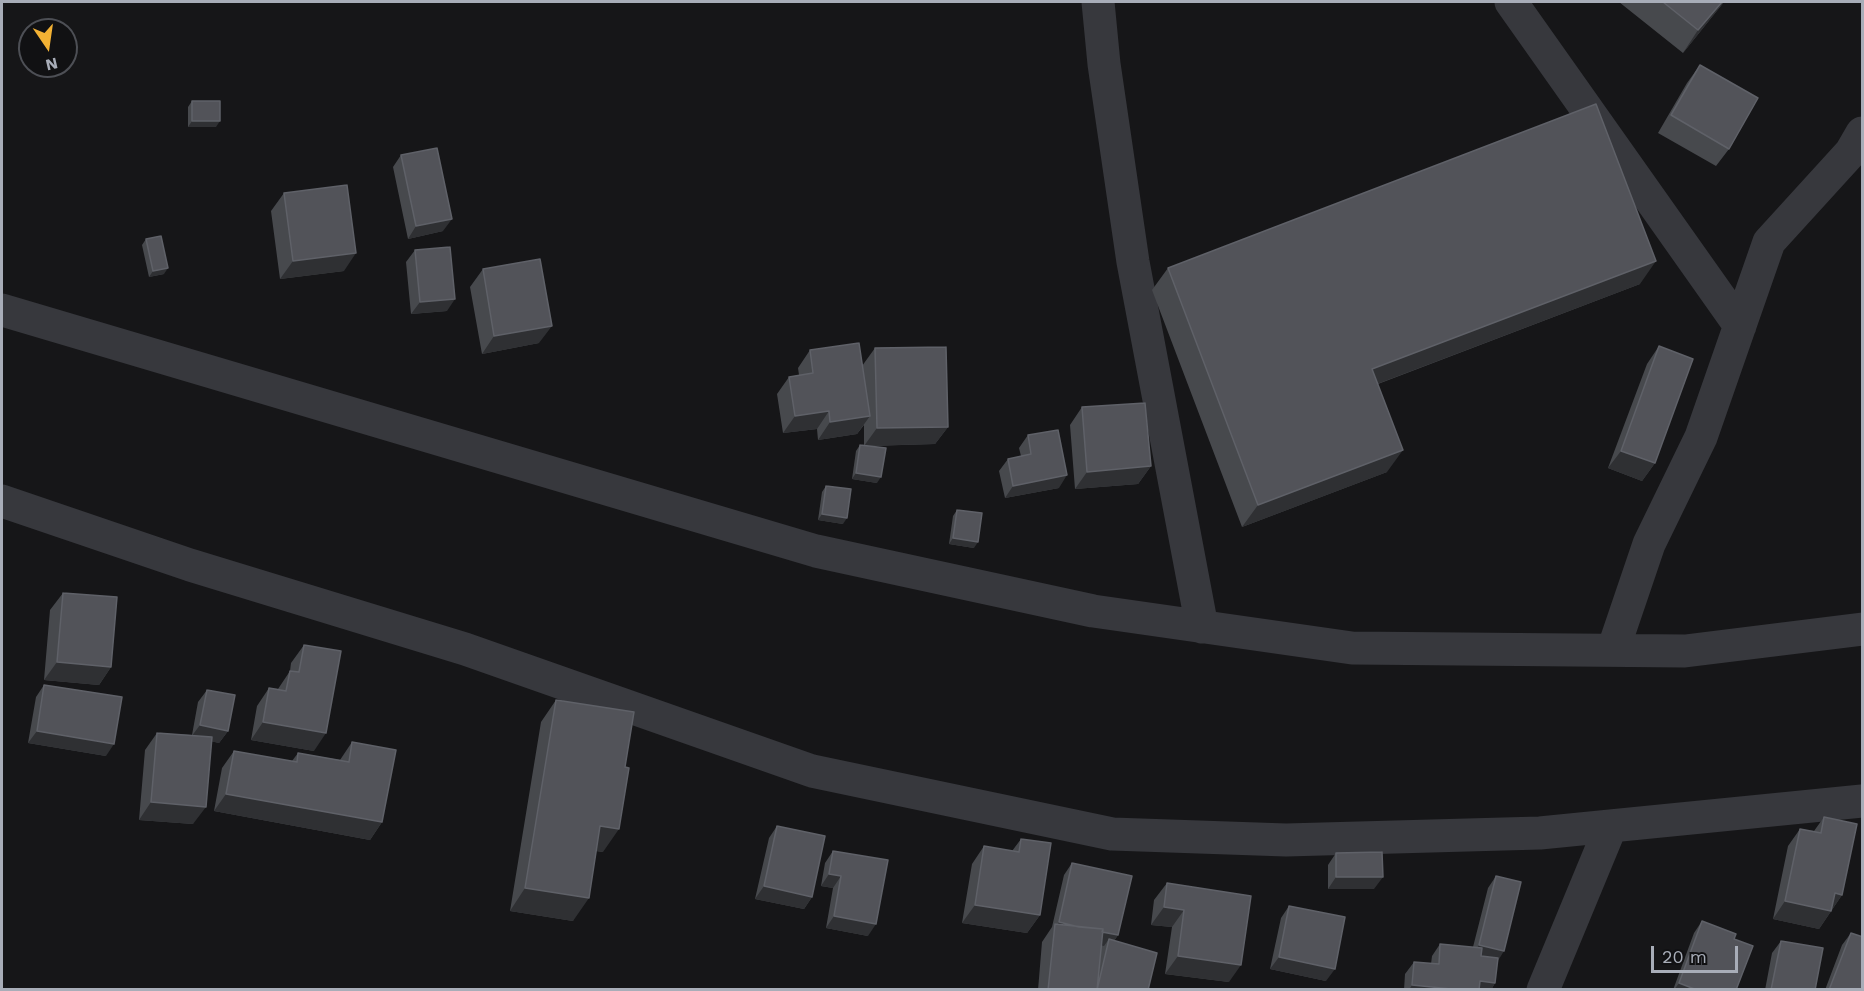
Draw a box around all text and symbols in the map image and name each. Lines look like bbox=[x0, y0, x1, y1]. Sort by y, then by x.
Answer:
north arrow bbox=[18, 18, 78, 78]
text: N bbox=[44, 53, 60, 75]
scale bar bbox=[1654, 934, 1741, 972]
text: 20 m bbox=[1662, 946, 1707, 967]

